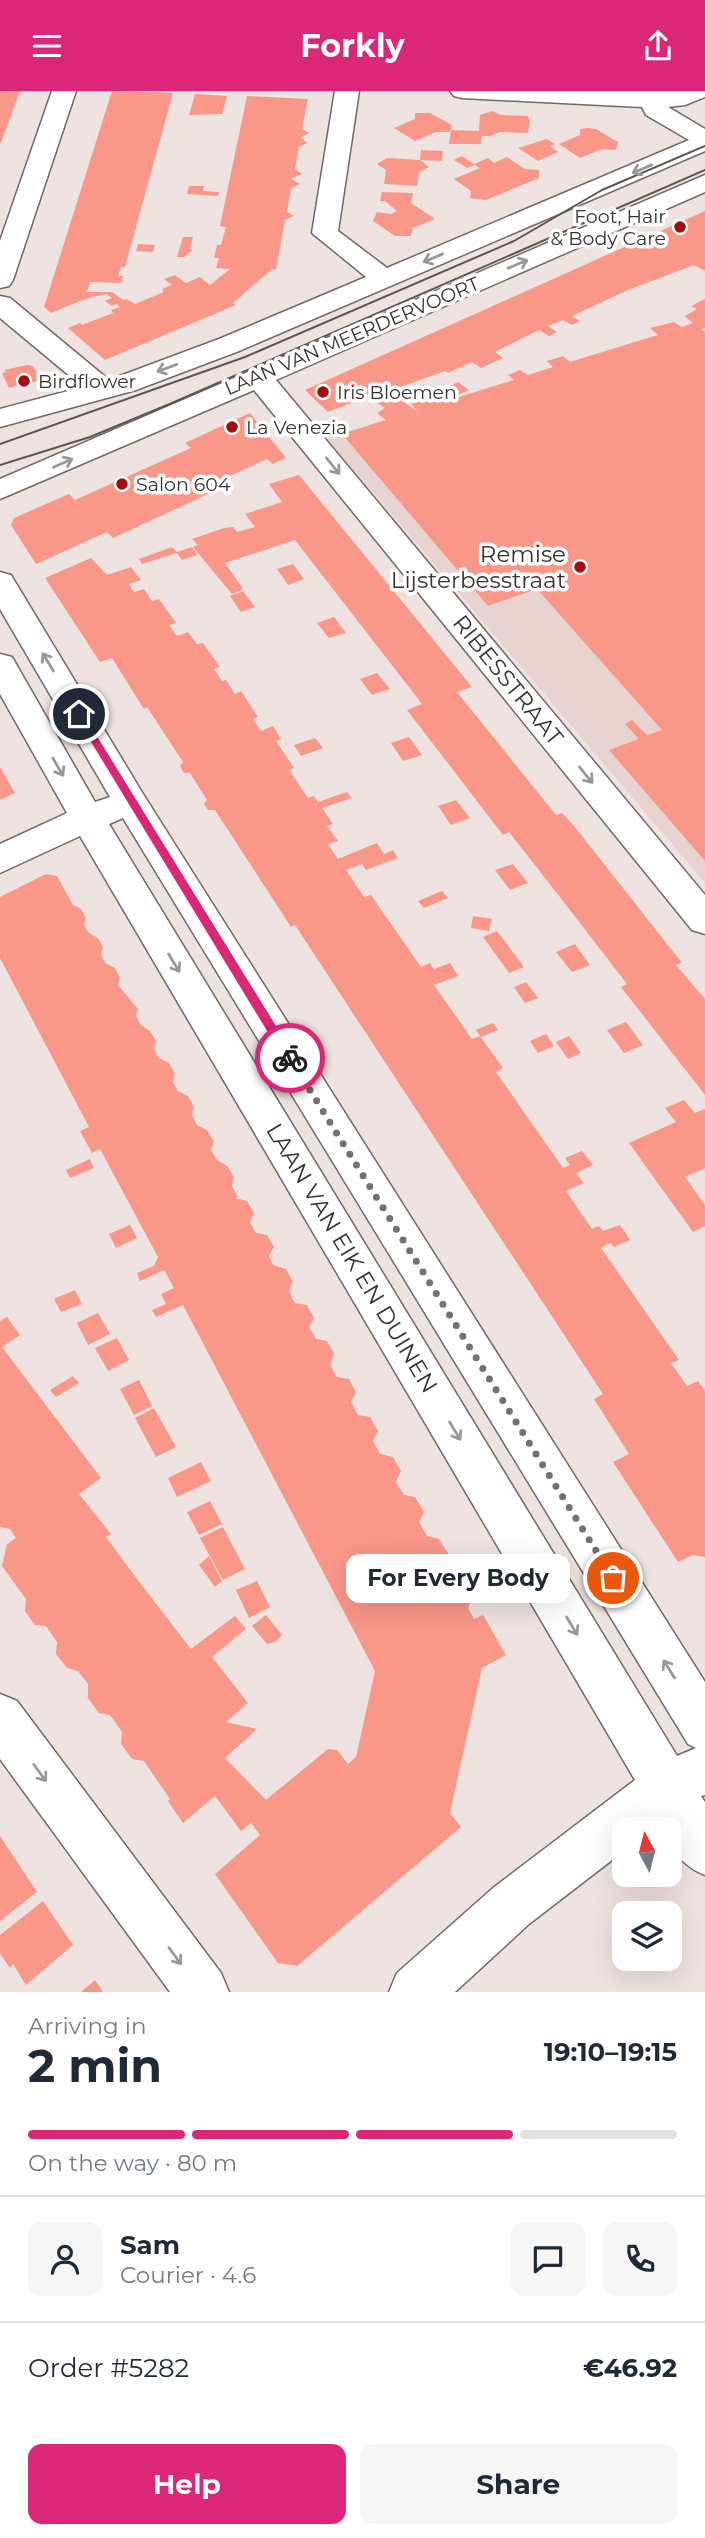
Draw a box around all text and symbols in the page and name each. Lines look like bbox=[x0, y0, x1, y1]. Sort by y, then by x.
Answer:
text: Forkly bbox=[300, 26, 405, 65]
icon: menu bbox=[28, 27, 66, 65]
icon: share bbox=[639, 27, 677, 65]
one-way arrow bbox=[632, 163, 654, 176]
place label: Foot, Hair & Body Care bbox=[551, 205, 666, 250]
marker: Foot, Hair & Body Care bbox=[672, 219, 688, 235]
one-way arrow bbox=[423, 252, 444, 265]
one-way arrow bbox=[507, 256, 528, 269]
street label: LAAN VAN MEERDERVOORT bbox=[221, 272, 483, 400]
one-way arrow bbox=[156, 363, 178, 376]
place label: Birdflower bbox=[38, 370, 136, 393]
marker: Birdflower bbox=[16, 373, 32, 389]
place label: Iris Bloemen bbox=[337, 381, 457, 404]
marker: Iris Bloemen bbox=[315, 384, 331, 400]
place label: La Venezia bbox=[246, 416, 347, 439]
marker: La Venezia bbox=[224, 419, 240, 435]
one-way arrow bbox=[51, 456, 73, 469]
one-way arrow bbox=[325, 457, 341, 475]
place label: Salon 604 bbox=[136, 473, 231, 496]
marker: Salon 604 bbox=[114, 476, 130, 492]
place label: Remise Lijsterbesstraat bbox=[391, 540, 566, 594]
marker: Remise Lijsterbesstraat bbox=[572, 559, 588, 575]
street label: RIBESSTRAAT bbox=[447, 609, 570, 752]
one-way arrow bbox=[40, 653, 54, 673]
pin bbox=[49, 684, 109, 744]
icon: home bbox=[60, 695, 98, 733]
one-way arrow bbox=[52, 756, 65, 777]
one-way arrow bbox=[578, 765, 594, 783]
one-way arrow bbox=[167, 952, 181, 972]
courier bbox=[255, 1023, 325, 1093]
icon: bike bbox=[271, 1039, 309, 1077]
street label: LAAN VAN EIK EN DUINEN bbox=[260, 1118, 444, 1398]
one-way arrow bbox=[449, 1420, 463, 1440]
pin bbox=[583, 1548, 643, 1608]
callout: For Every Body bbox=[347, 1553, 571, 1603]
icon: bag bbox=[594, 1559, 632, 1597]
text: For Every Body bbox=[367, 1564, 549, 1592]
one-way arrow bbox=[565, 1615, 579, 1635]
one-way arrow bbox=[662, 1659, 676, 1679]
one-way arrow bbox=[33, 1763, 48, 1781]
north arrow bbox=[612, 1817, 682, 1887]
map controls bbox=[612, 1817, 682, 1971]
button: layers bbox=[612, 1901, 682, 1971]
one-way arrow bbox=[168, 1946, 182, 1965]
text: Arriving in bbox=[28, 2012, 147, 2040]
text: 19:10–19:15 bbox=[544, 2036, 677, 2068]
text: 2 min bbox=[28, 2037, 162, 2094]
text: On the way · 80 m bbox=[28, 2149, 237, 2177]
button: person bbox=[28, 2222, 102, 2296]
button: chat bbox=[511, 2222, 585, 2296]
button: phone bbox=[603, 2222, 677, 2296]
text: Sam bbox=[120, 2229, 180, 2261]
text: Courier · 4.6 bbox=[120, 2261, 256, 2289]
text: Order #5282 bbox=[28, 2352, 189, 2384]
text: €46.92 bbox=[583, 2352, 677, 2384]
button: Help bbox=[28, 2444, 346, 2524]
button: Share bbox=[360, 2444, 677, 2524]

